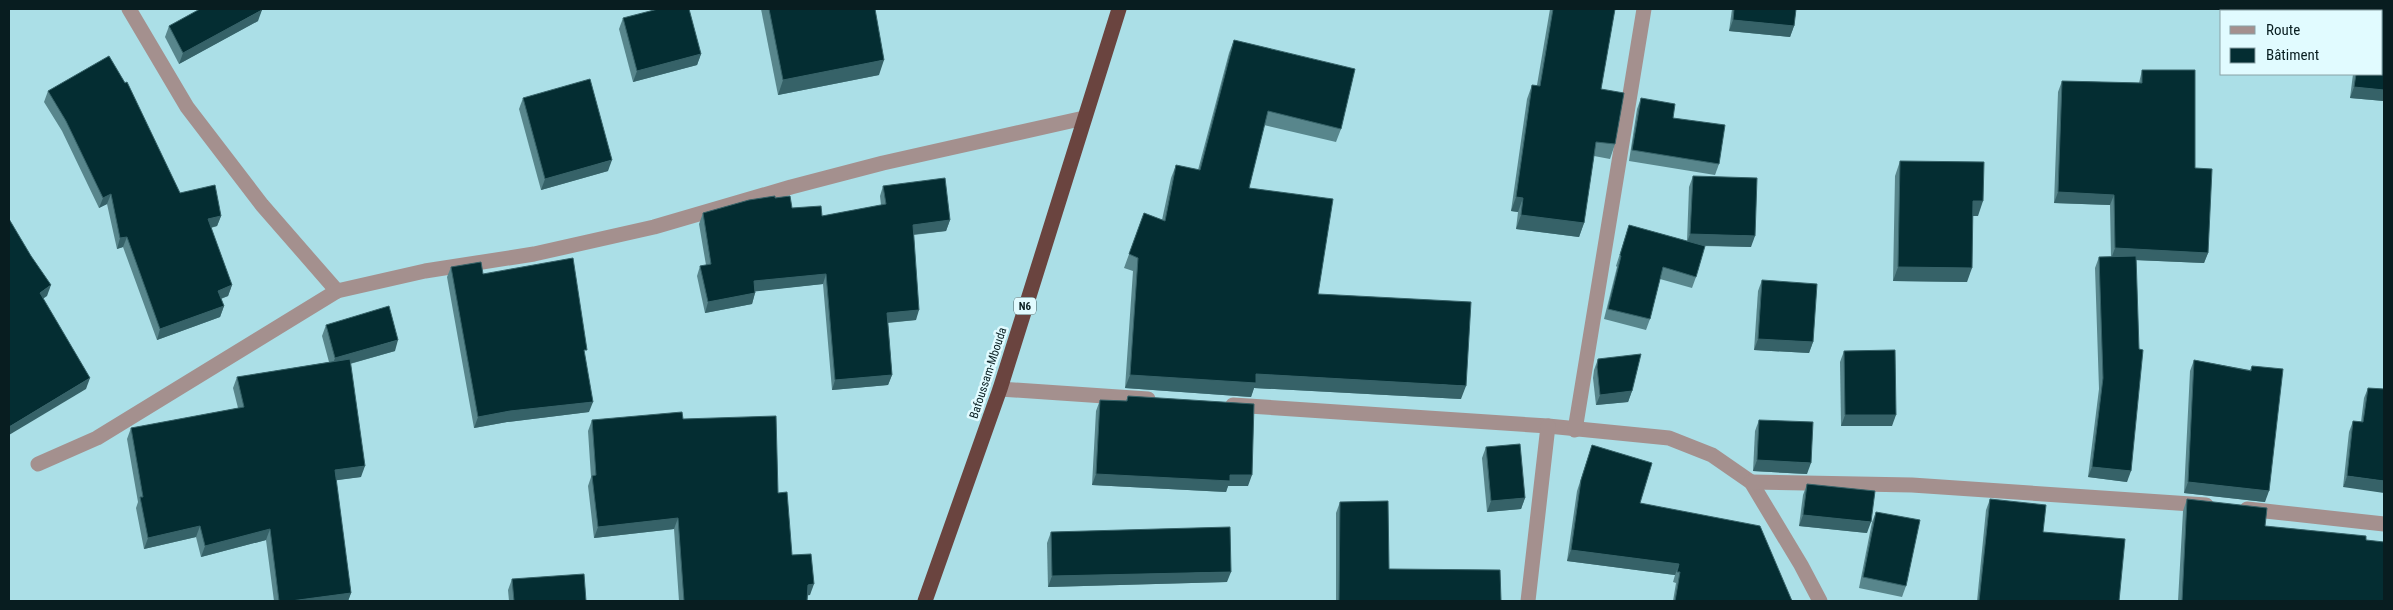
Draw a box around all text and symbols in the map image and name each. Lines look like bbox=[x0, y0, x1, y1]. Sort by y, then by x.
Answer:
legend bbox=[2220, 10, 2383, 75]
text: Route bbox=[2266, 21, 2300, 39]
text: Bâtiment bbox=[2266, 46, 2319, 64]
road number: N6 bbox=[1014, 298, 1036, 314]
street label: Bafoussam-Mbouda bbox=[967, 325, 1009, 420]

